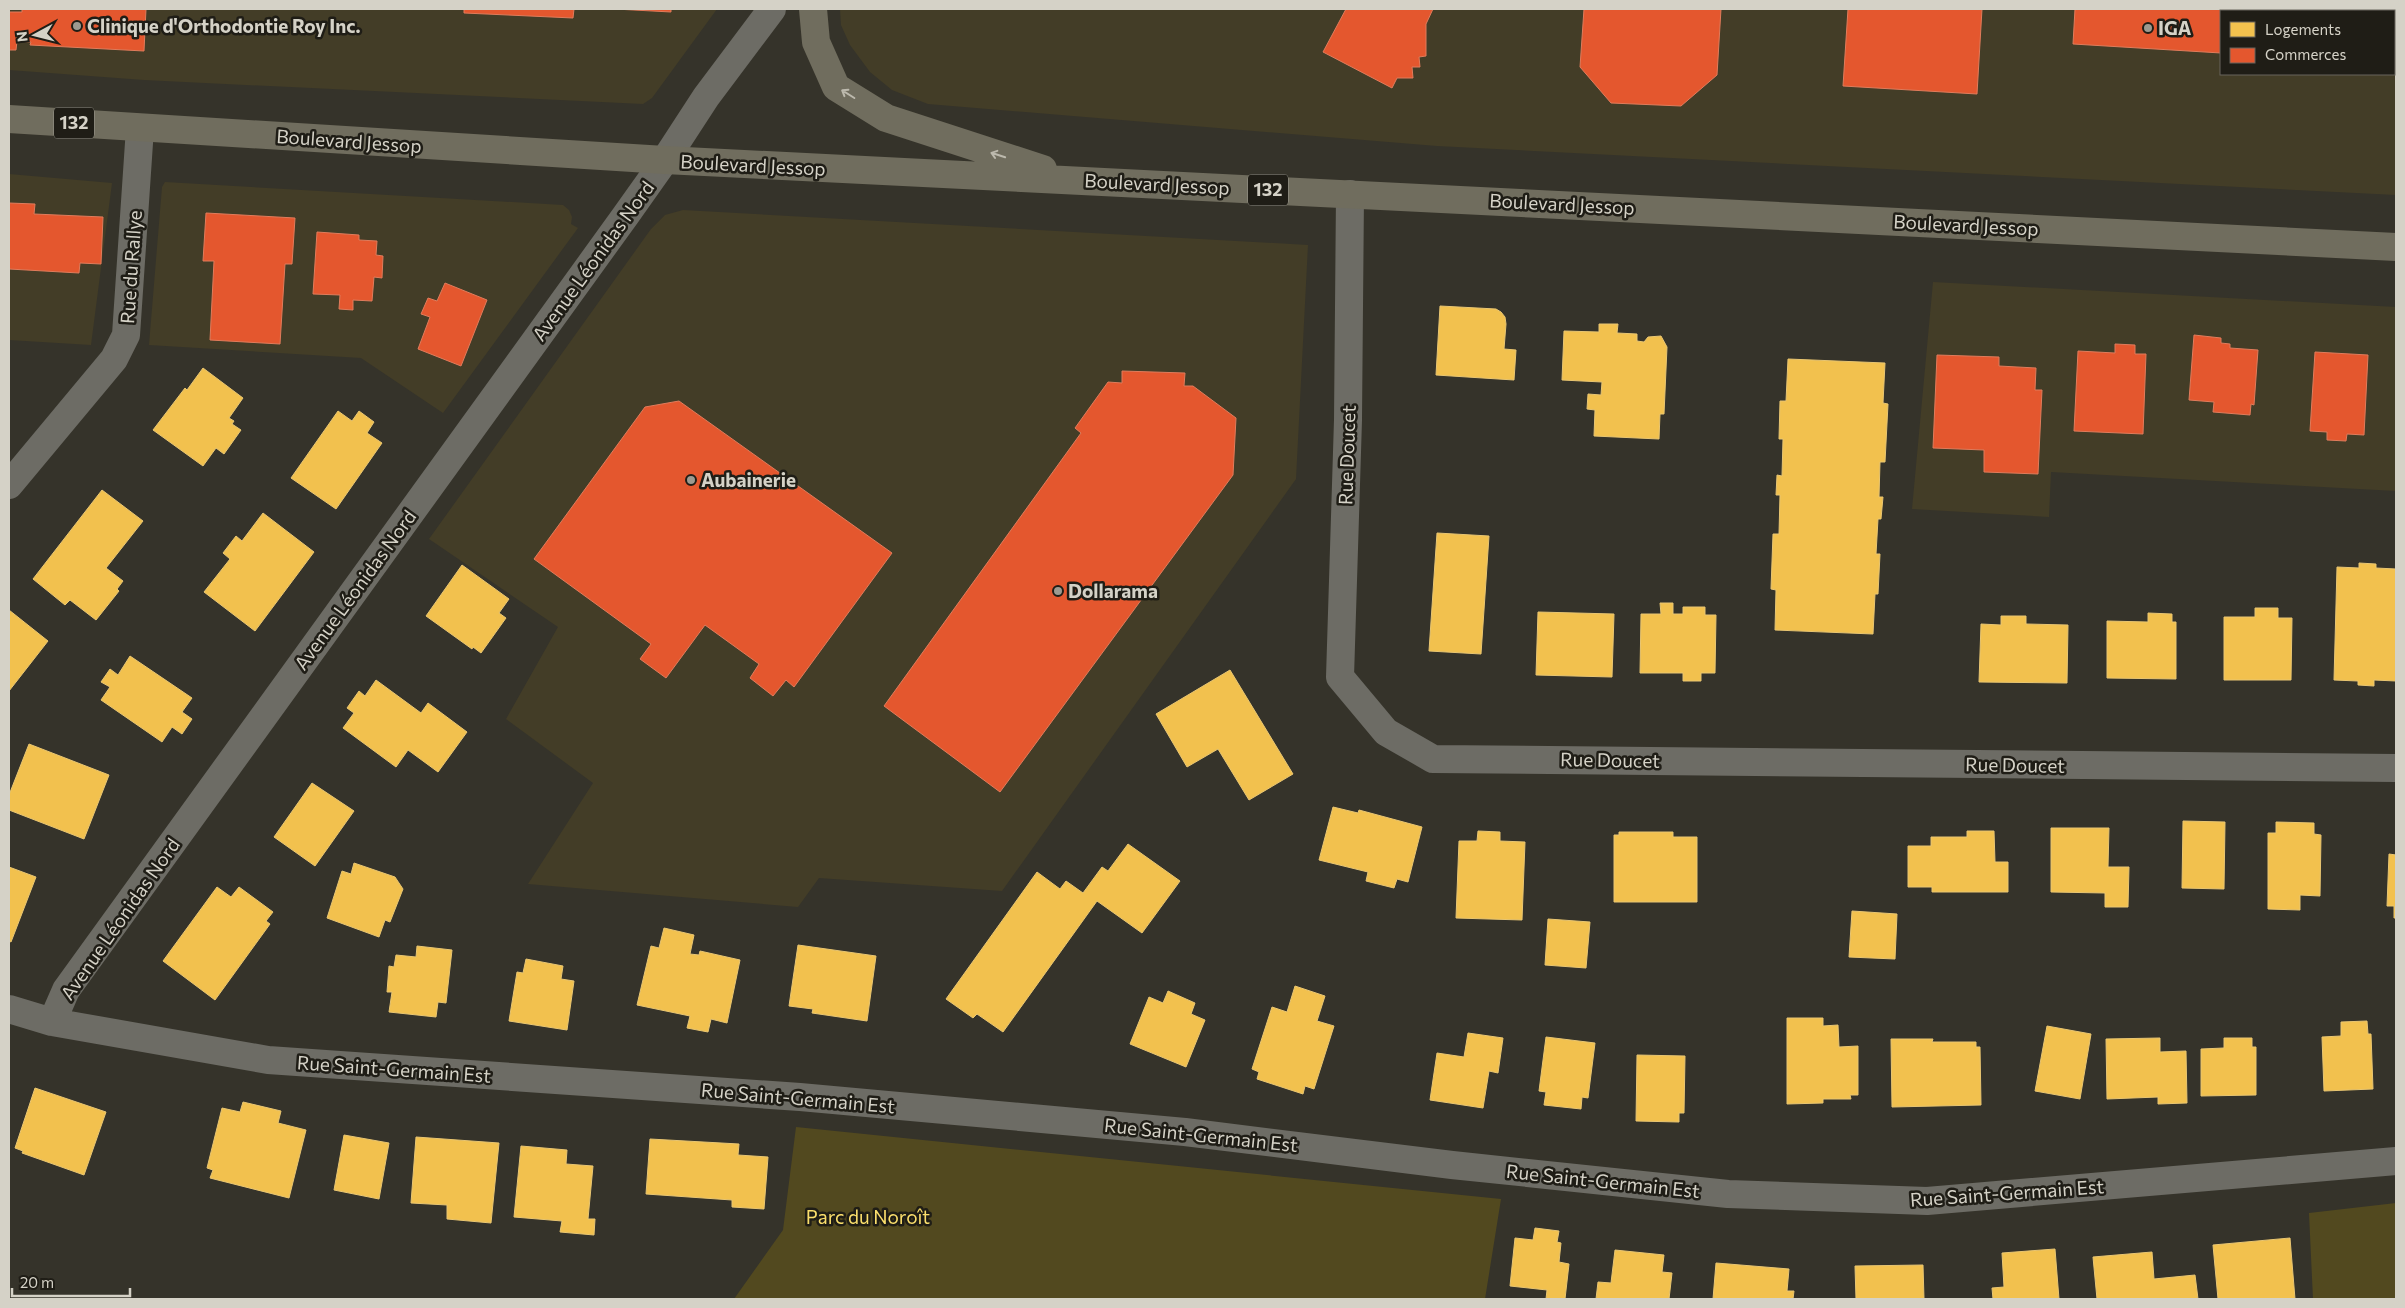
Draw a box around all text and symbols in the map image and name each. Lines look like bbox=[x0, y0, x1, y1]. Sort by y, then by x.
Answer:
north arrow bbox=[10, 10, 60, 60]
legend bbox=[2220, 10, 2395, 75]
place label: Clinique d'Orthodontie Roy Inc. bbox=[87, 14, 361, 37]
place label: IGA bbox=[2158, 16, 2192, 39]
marker: Clinique d'Orthodontie Roy Inc. bbox=[71, 20, 83, 32]
text: Logements bbox=[2265, 20, 2341, 38]
marker: IGA bbox=[2142, 22, 2154, 34]
text: N bbox=[13, 30, 31, 43]
text: Commerces bbox=[2265, 45, 2346, 63]
one-way arrow bbox=[842, 89, 856, 99]
road number: 132 bbox=[54, 108, 94, 138]
street label: Boulevard Jessop bbox=[276, 124, 422, 157]
street label: Boulevard Jessop bbox=[680, 149, 826, 180]
one-way arrow bbox=[990, 149, 1006, 159]
street label: Boulevard Jessop bbox=[1084, 168, 1230, 199]
road number: 132 bbox=[1248, 174, 1288, 206]
street label: Avenue Léonidas Nord bbox=[527, 176, 658, 345]
street label: Boulevard Jessop bbox=[1489, 188, 1635, 219]
street label: Rue du Rallye bbox=[115, 209, 146, 325]
street label: Boulevard Jessop bbox=[1893, 209, 2039, 240]
street label: Rue Doucet bbox=[1333, 404, 1360, 505]
place label: Aubainerie bbox=[701, 468, 796, 491]
marker: Aubainerie bbox=[685, 474, 697, 486]
street label: Avenue Léonidas Nord bbox=[289, 505, 420, 674]
place label: Dollarama bbox=[1068, 579, 1158, 602]
marker: Dollarama bbox=[1052, 585, 1064, 597]
street label: Rue Doucet bbox=[1560, 747, 1660, 772]
street label: Rue Doucet bbox=[1965, 752, 2065, 777]
street label: Avenue Léonidas Nord bbox=[55, 833, 184, 1004]
street label: Rue Saint-Germain Est bbox=[296, 1050, 492, 1087]
street label: Rue Saint-Germain Est bbox=[700, 1078, 896, 1117]
street label: Rue Saint-Germain Est bbox=[1103, 1113, 1299, 1156]
street label: Rue Saint-Germain Est bbox=[1505, 1159, 1701, 1202]
street label: Rue Saint-Germain Est bbox=[1909, 1174, 2105, 1211]
park label: Parc du Noroît bbox=[806, 1205, 930, 1228]
scale bar bbox=[12, 1266, 130, 1298]
text: 20 m bbox=[20, 1273, 54, 1291]

